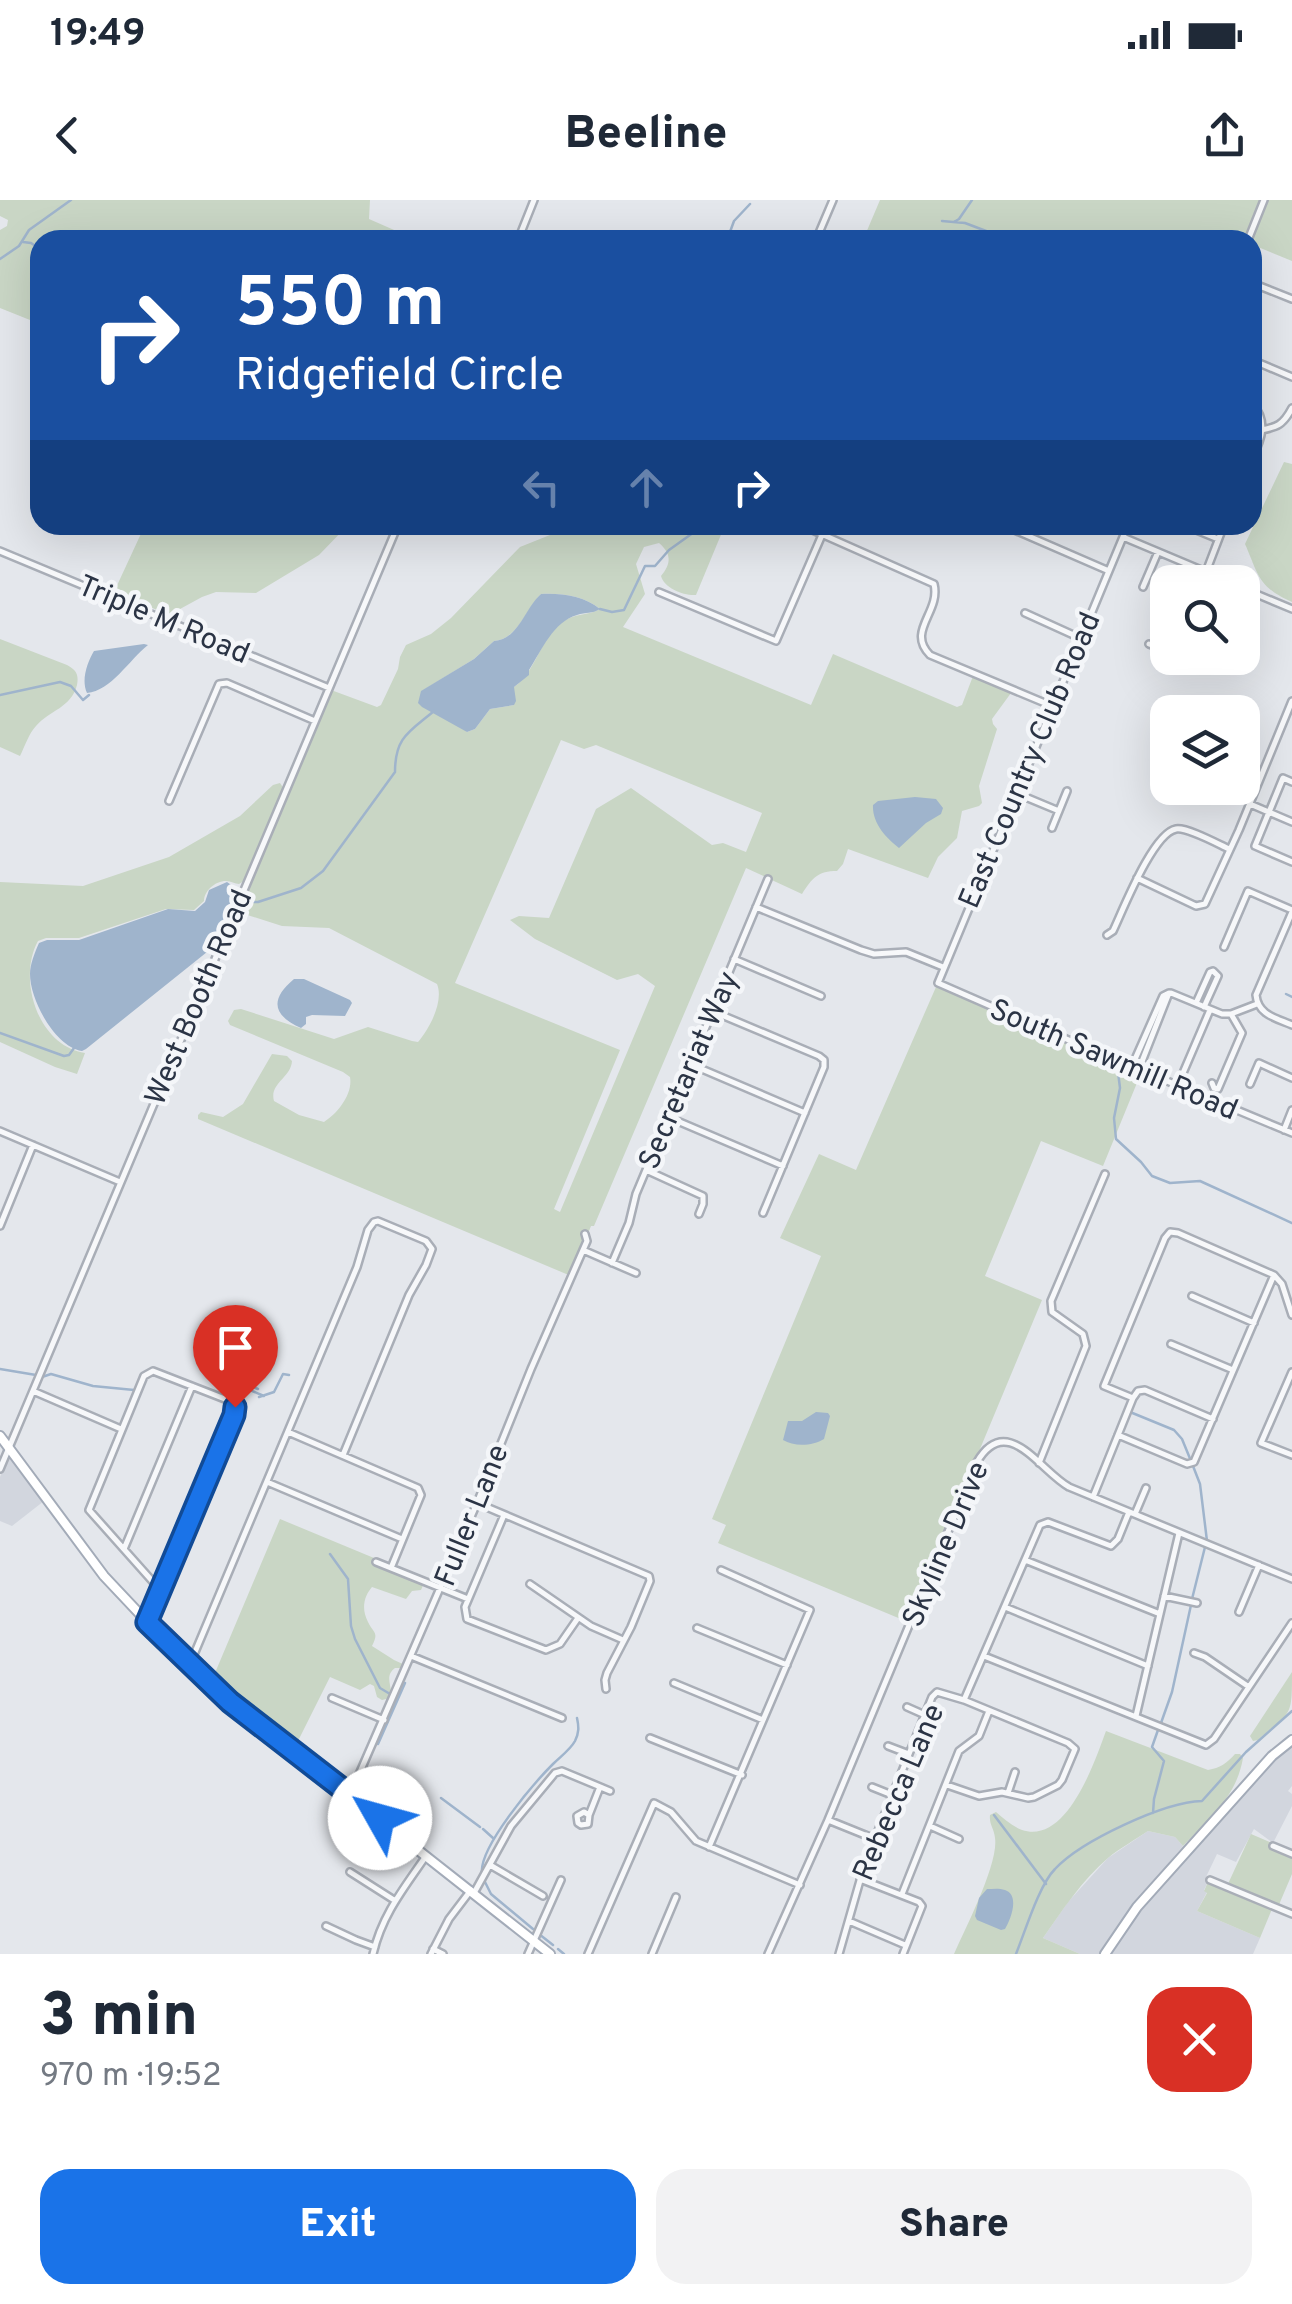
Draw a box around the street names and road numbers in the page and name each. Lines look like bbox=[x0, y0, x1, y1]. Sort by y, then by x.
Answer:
street label: Triple M Road bbox=[72, 569, 254, 674]
street label: East Country Club Road bbox=[952, 607, 1110, 915]
street label: West Booth Road bbox=[138, 885, 262, 1111]
street label: Secretariat Way bbox=[632, 966, 749, 1176]
street label: South Sawmill Road bbox=[983, 992, 1243, 1130]
street label: Fuller Lane bbox=[428, 1439, 519, 1592]
street label: Skyline Drive bbox=[896, 1457, 999, 1633]
street label: Rebecca Lane bbox=[846, 1699, 954, 1887]

